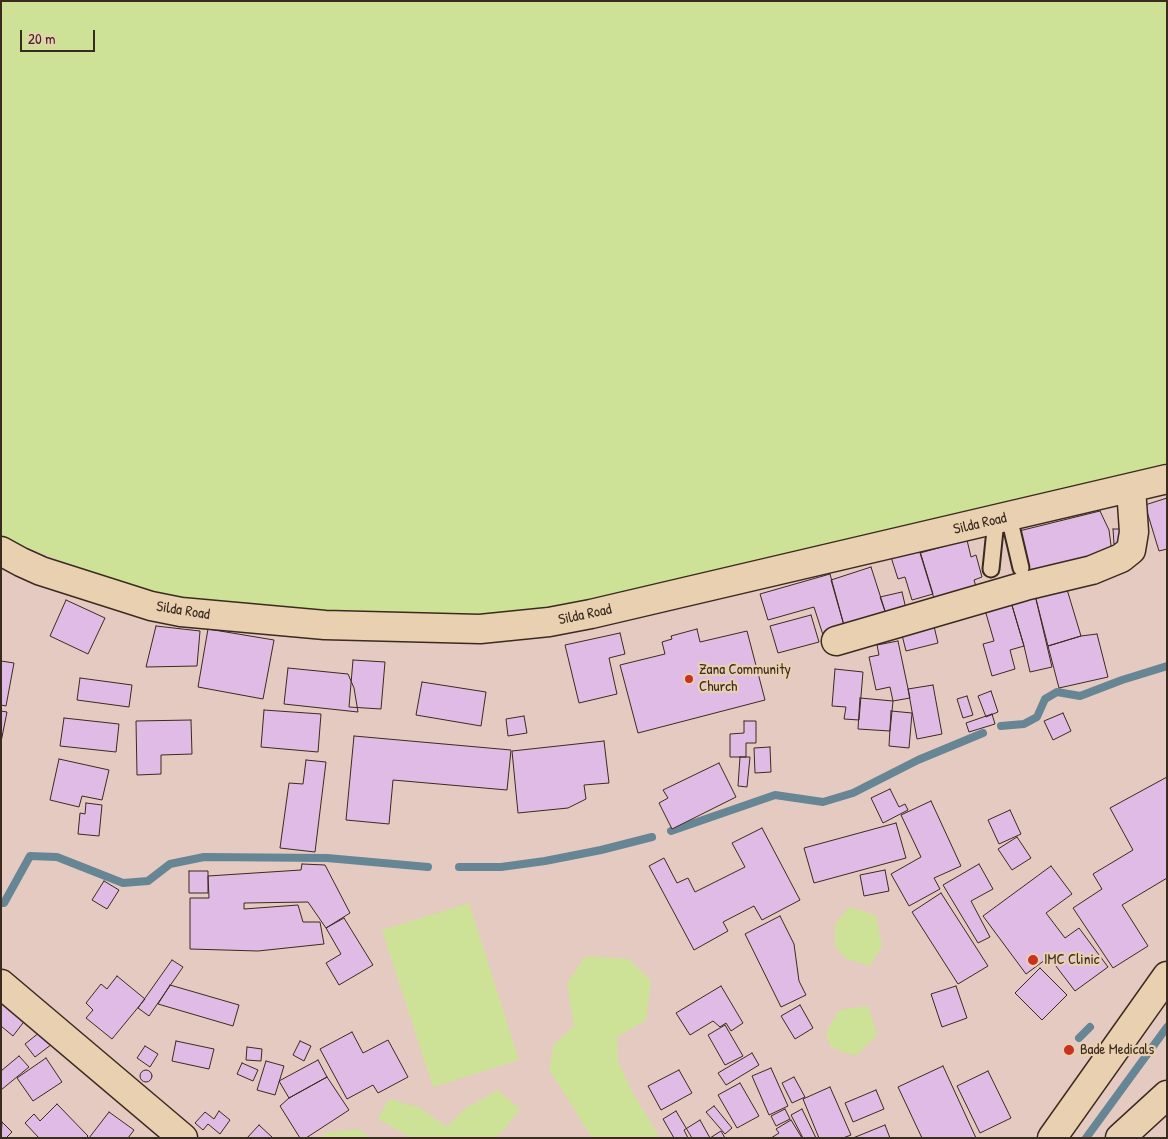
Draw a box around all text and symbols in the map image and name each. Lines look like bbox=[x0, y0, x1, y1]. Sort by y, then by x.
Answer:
scale bar bbox=[22, 20, 98, 52]
text: 20 m bbox=[28, 28, 55, 49]
street label: Silda Road bbox=[952, 509, 1008, 539]
street label: Silda Road bbox=[155, 598, 211, 624]
street label: Silda Road bbox=[557, 601, 613, 629]
place label: Zana Community Church bbox=[699, 661, 791, 696]
marker: Zana Community Church bbox=[683, 673, 695, 685]
place label: IMC Clinic bbox=[1044, 951, 1100, 969]
marker: IMC Clinic bbox=[1026, 953, 1040, 967]
place label: Bade Medicals bbox=[1080, 1041, 1154, 1059]
marker: Bade Medicals bbox=[1062, 1043, 1076, 1057]

